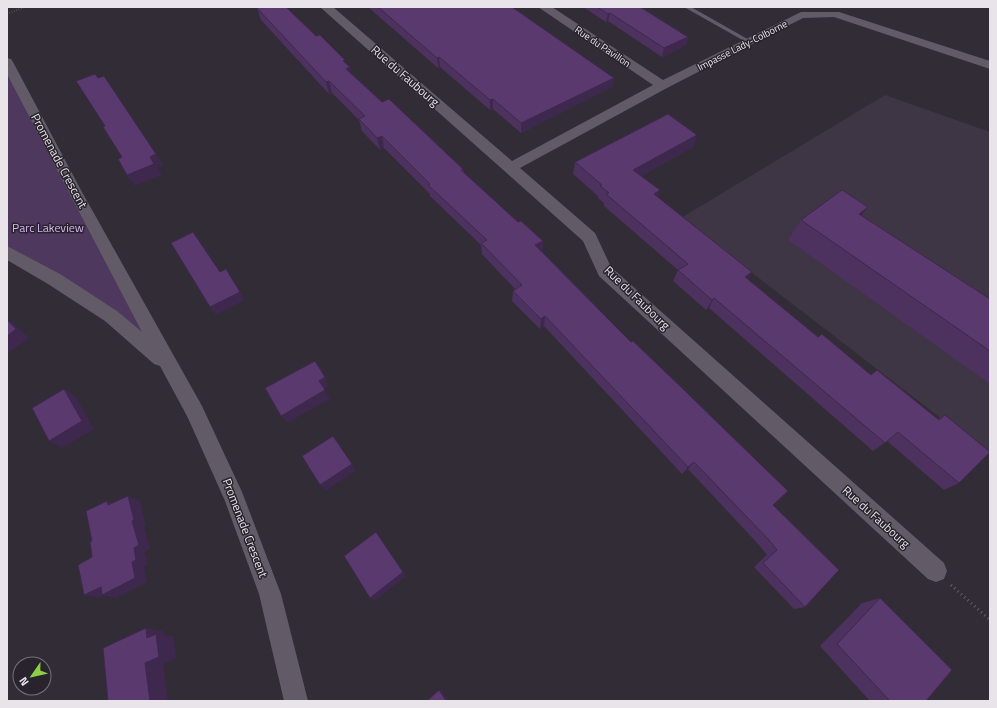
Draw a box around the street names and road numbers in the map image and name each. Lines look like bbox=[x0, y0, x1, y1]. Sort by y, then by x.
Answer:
street label: Impasse Lady-Colborne bbox=[695, 16, 790, 75]
street label: Rue du Pavillon bbox=[572, 22, 634, 71]
street label: Rue du Faubourg bbox=[367, 40, 444, 111]
street label: Promenade Crescent bbox=[26, 110, 93, 212]
street label: Rue du Faubourg bbox=[600, 261, 675, 334]
street label: Promenade Crescent bbox=[218, 475, 273, 581]
street label: Rue du Faubourg bbox=[838, 481, 914, 552]

